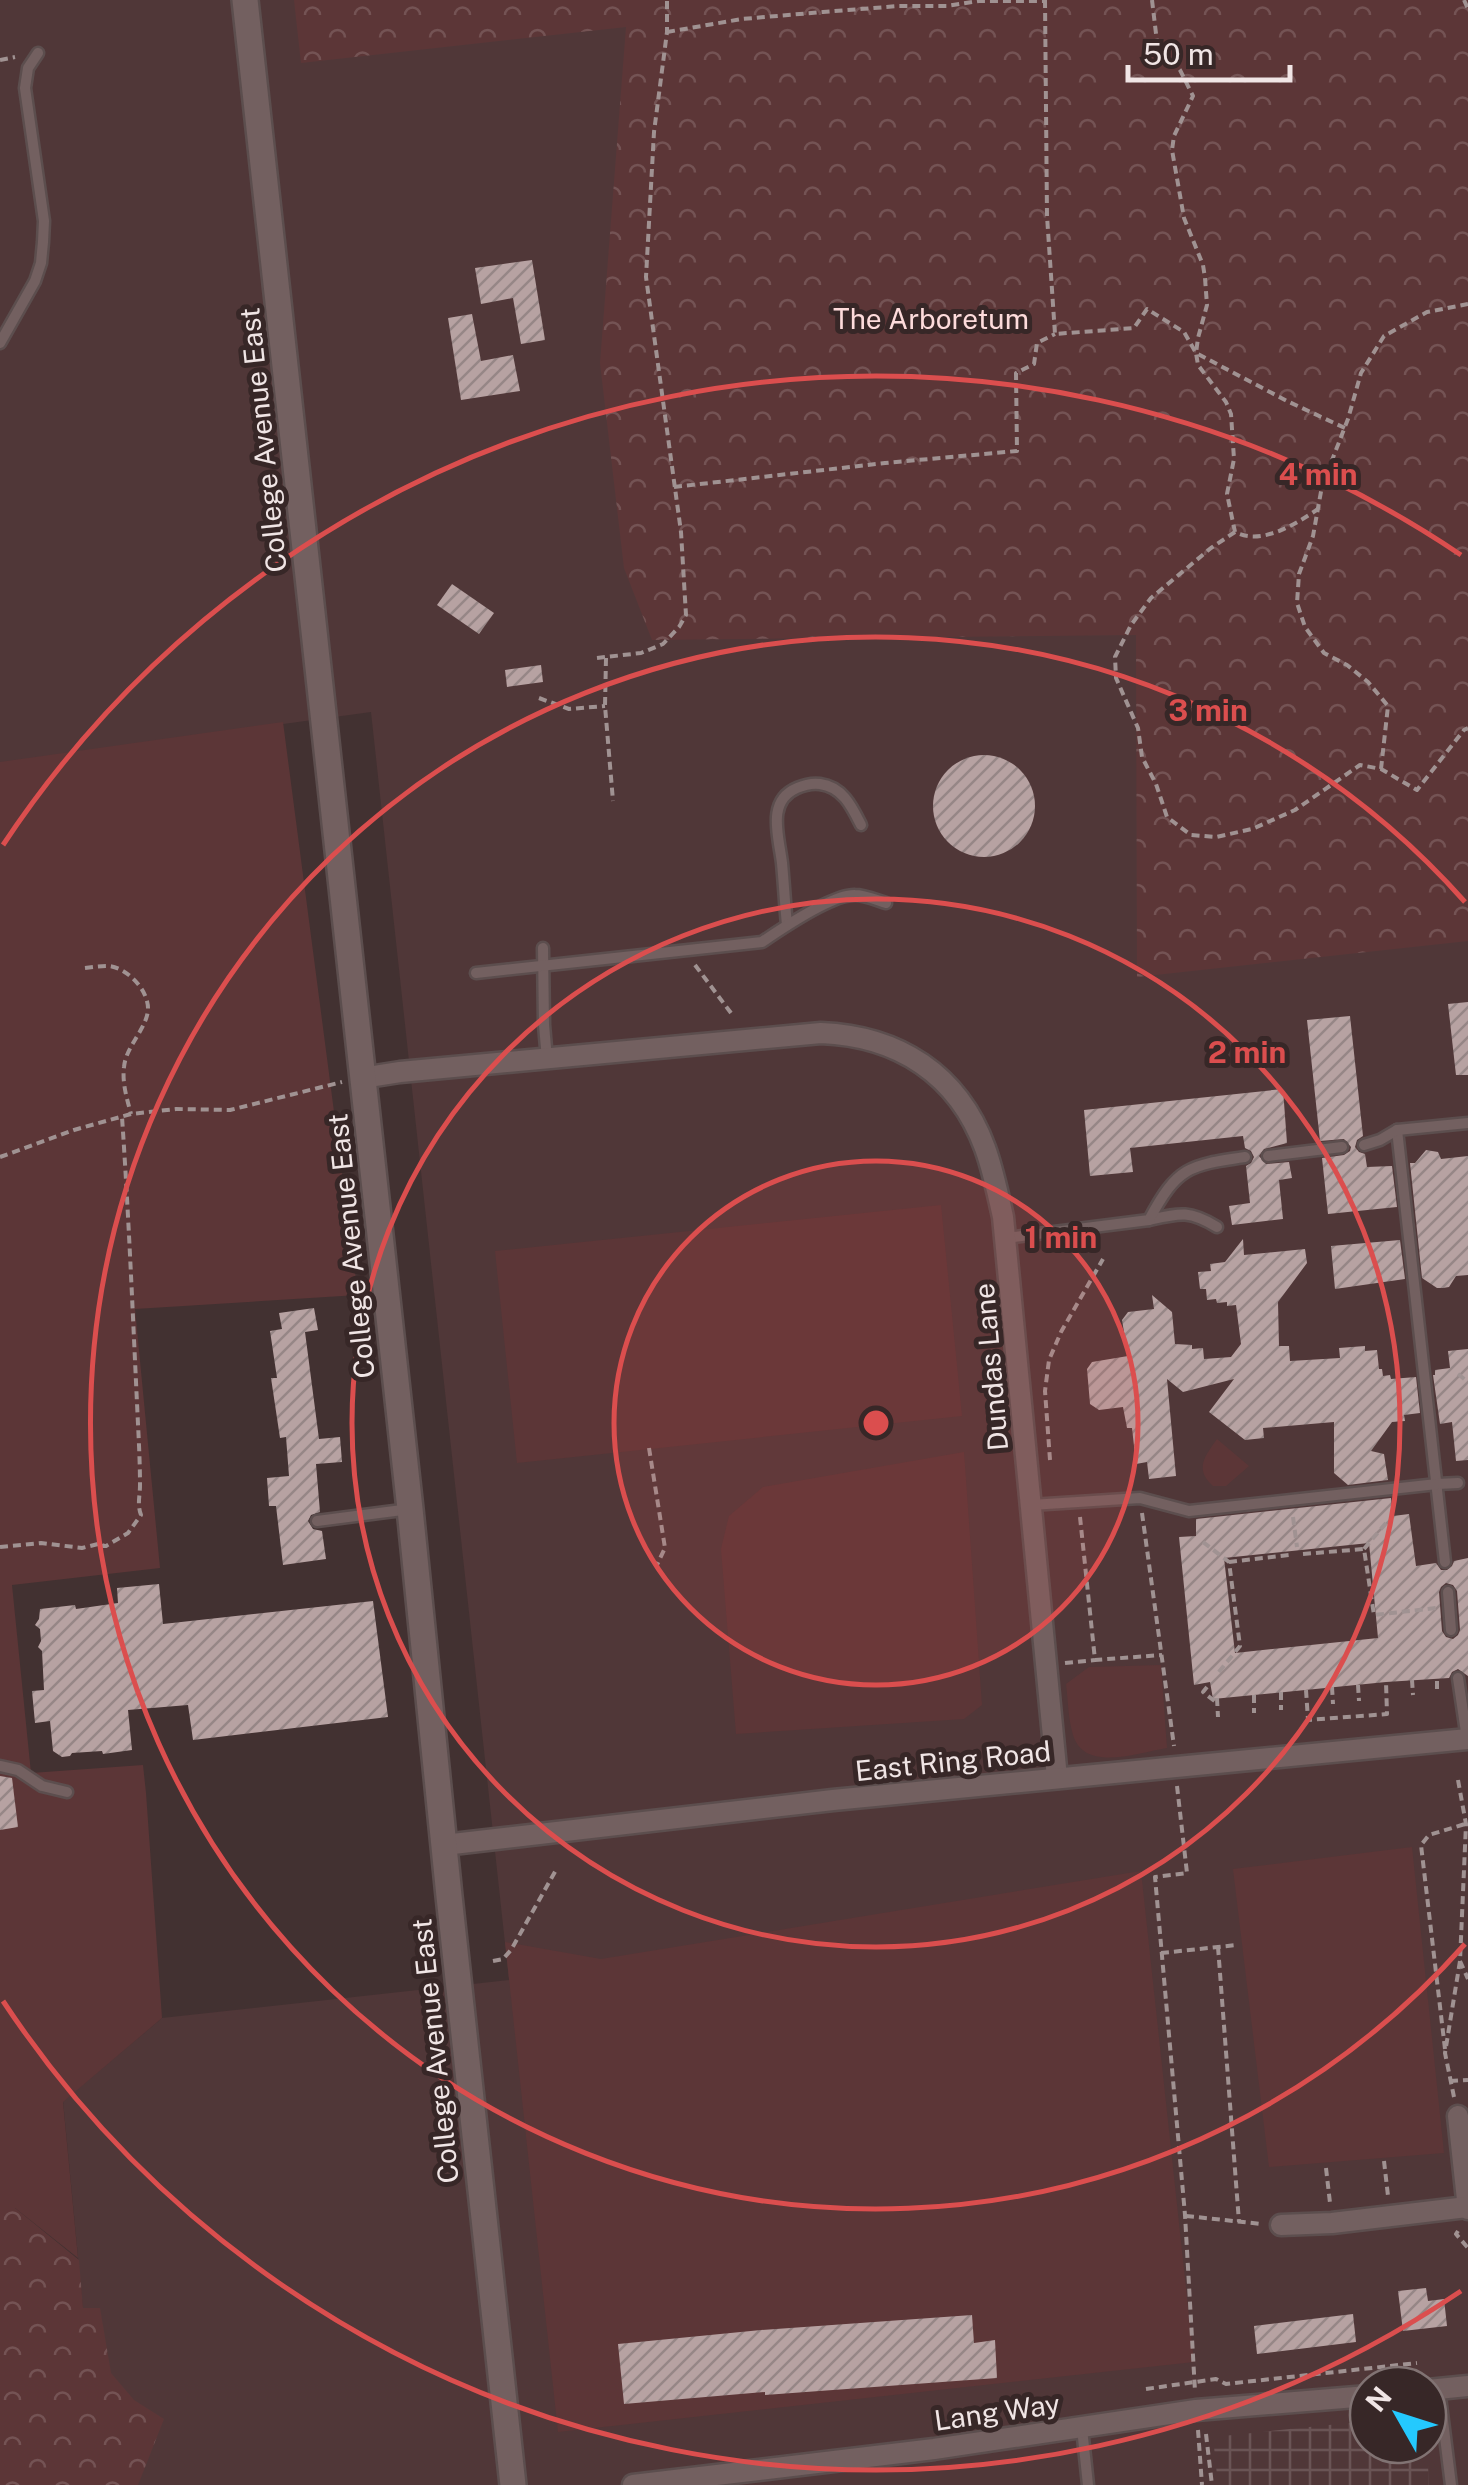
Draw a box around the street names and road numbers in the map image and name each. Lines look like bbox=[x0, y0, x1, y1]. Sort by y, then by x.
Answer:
street label: College Avenue East bbox=[232, 306, 293, 574]
street label: College Avenue East bbox=[320, 1112, 381, 1380]
street label: Dundas Lane bbox=[967, 1282, 1014, 1452]
street label: East Ring Road bbox=[853, 1734, 1052, 1787]
street label: College Avenue East bbox=[404, 1917, 465, 2185]
street label: Lang Way bbox=[932, 2386, 1062, 2437]

